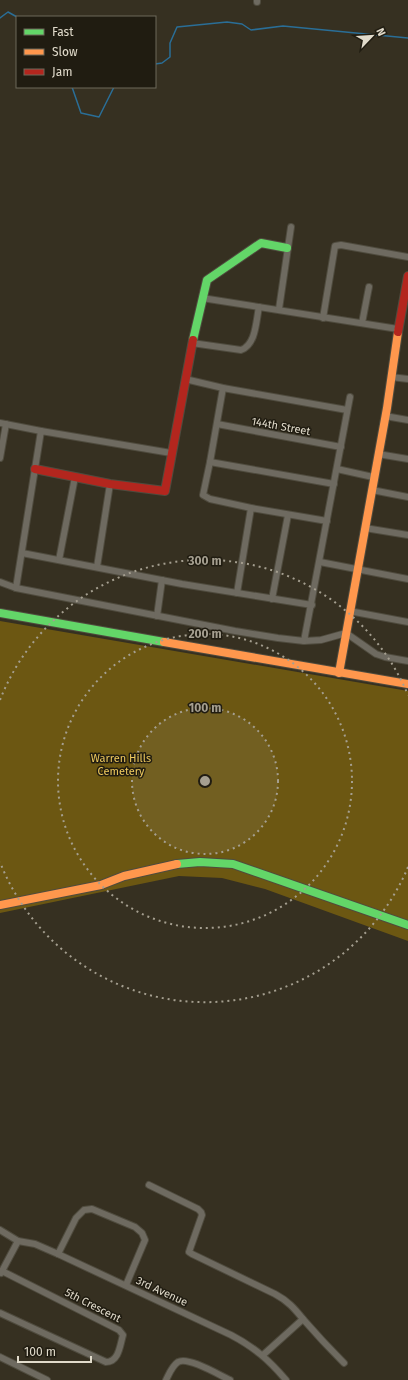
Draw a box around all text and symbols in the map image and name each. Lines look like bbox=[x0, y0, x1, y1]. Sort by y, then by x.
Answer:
legend bbox=[16, 16, 156, 88]
north arrow bbox=[352, 16, 392, 56]
text: Fast bbox=[52, 25, 74, 39]
text: N bbox=[373, 26, 388, 38]
text: Slow bbox=[52, 45, 78, 59]
text: Jam bbox=[52, 65, 72, 79]
street label: 144th Street bbox=[250, 415, 311, 438]
text: 300 m bbox=[187, 554, 222, 568]
text: 200 m bbox=[188, 627, 222, 641]
text: 100 m bbox=[189, 701, 221, 715]
park label: Warren Hills Cemetery bbox=[91, 752, 151, 778]
centre of rings bbox=[198, 774, 212, 788]
street label: 3rd Avenue bbox=[134, 1274, 190, 1309]
street label: 5th Crescent bbox=[63, 1286, 123, 1325]
scale bar bbox=[18, 1338, 91, 1364]
text: 100 m bbox=[24, 1345, 56, 1359]

